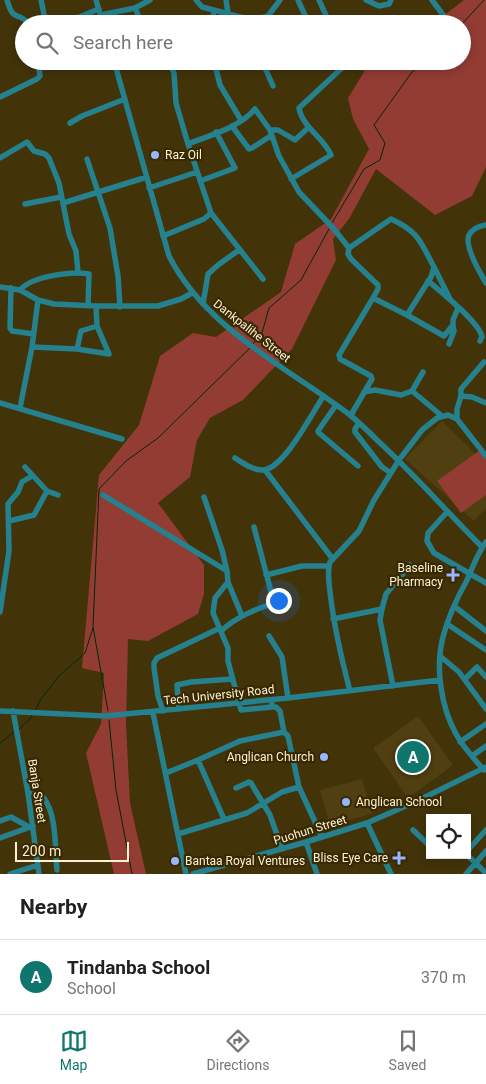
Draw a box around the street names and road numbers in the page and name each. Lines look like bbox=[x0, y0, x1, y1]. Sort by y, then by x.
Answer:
street label: Dankpalihe Street bbox=[211, 297, 293, 365]
street label: Tech University Road bbox=[163, 682, 275, 708]
street label: Banja Street bbox=[25, 758, 49, 824]
street label: Puohun Street bbox=[272, 812, 348, 848]

